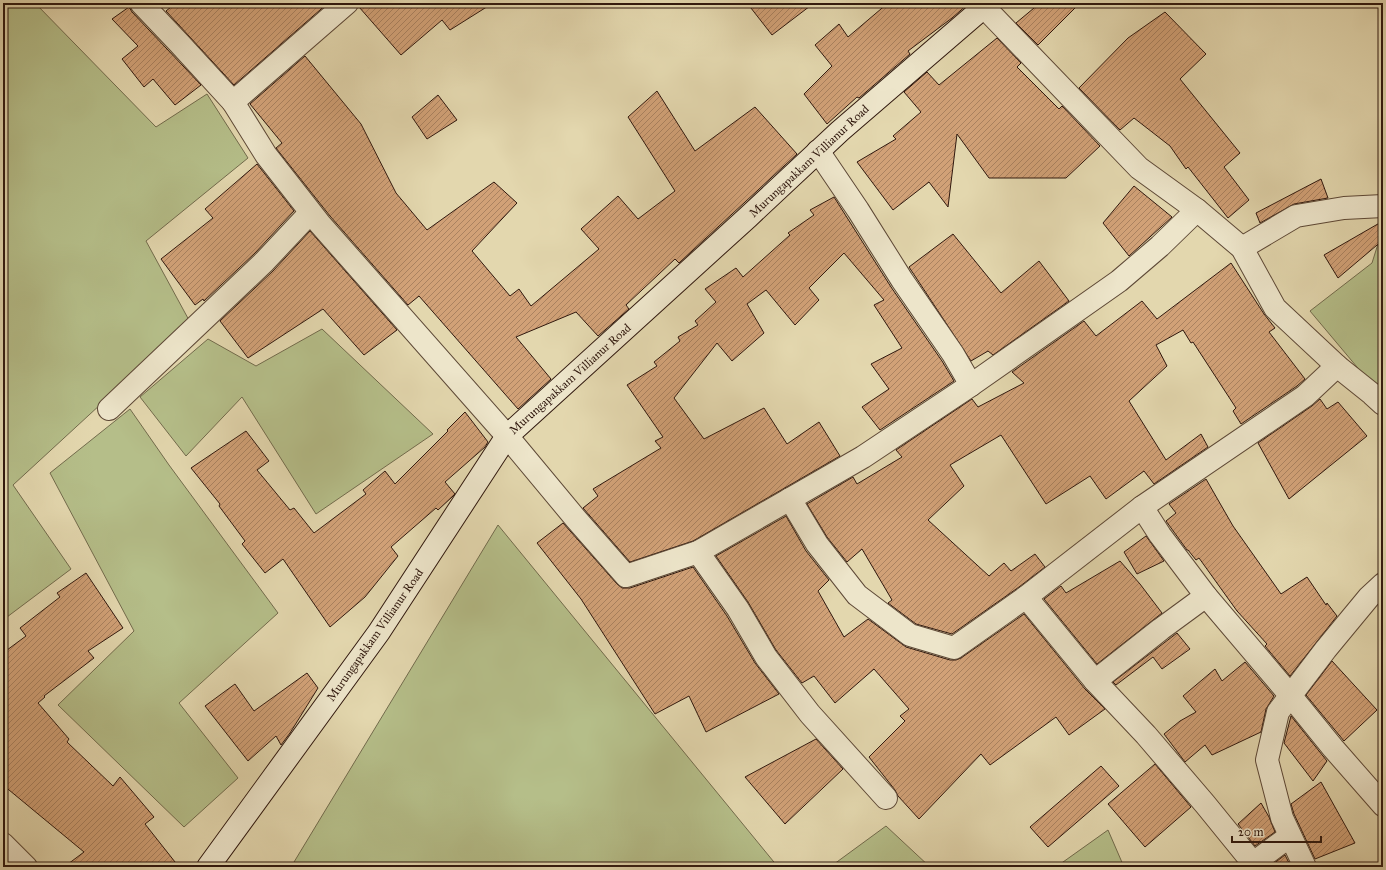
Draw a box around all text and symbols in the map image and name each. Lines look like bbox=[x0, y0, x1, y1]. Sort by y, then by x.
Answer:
street label: Murungapakkam Villianur Road bbox=[746, 102, 872, 221]
street label: Murungapakkam Villianur Road bbox=[506, 321, 634, 438]
street label: Murungapakkam Villianur Road bbox=[324, 566, 427, 705]
scale bar bbox=[1232, 818, 1321, 844]
text: 20 m bbox=[1238, 825, 1264, 839]

